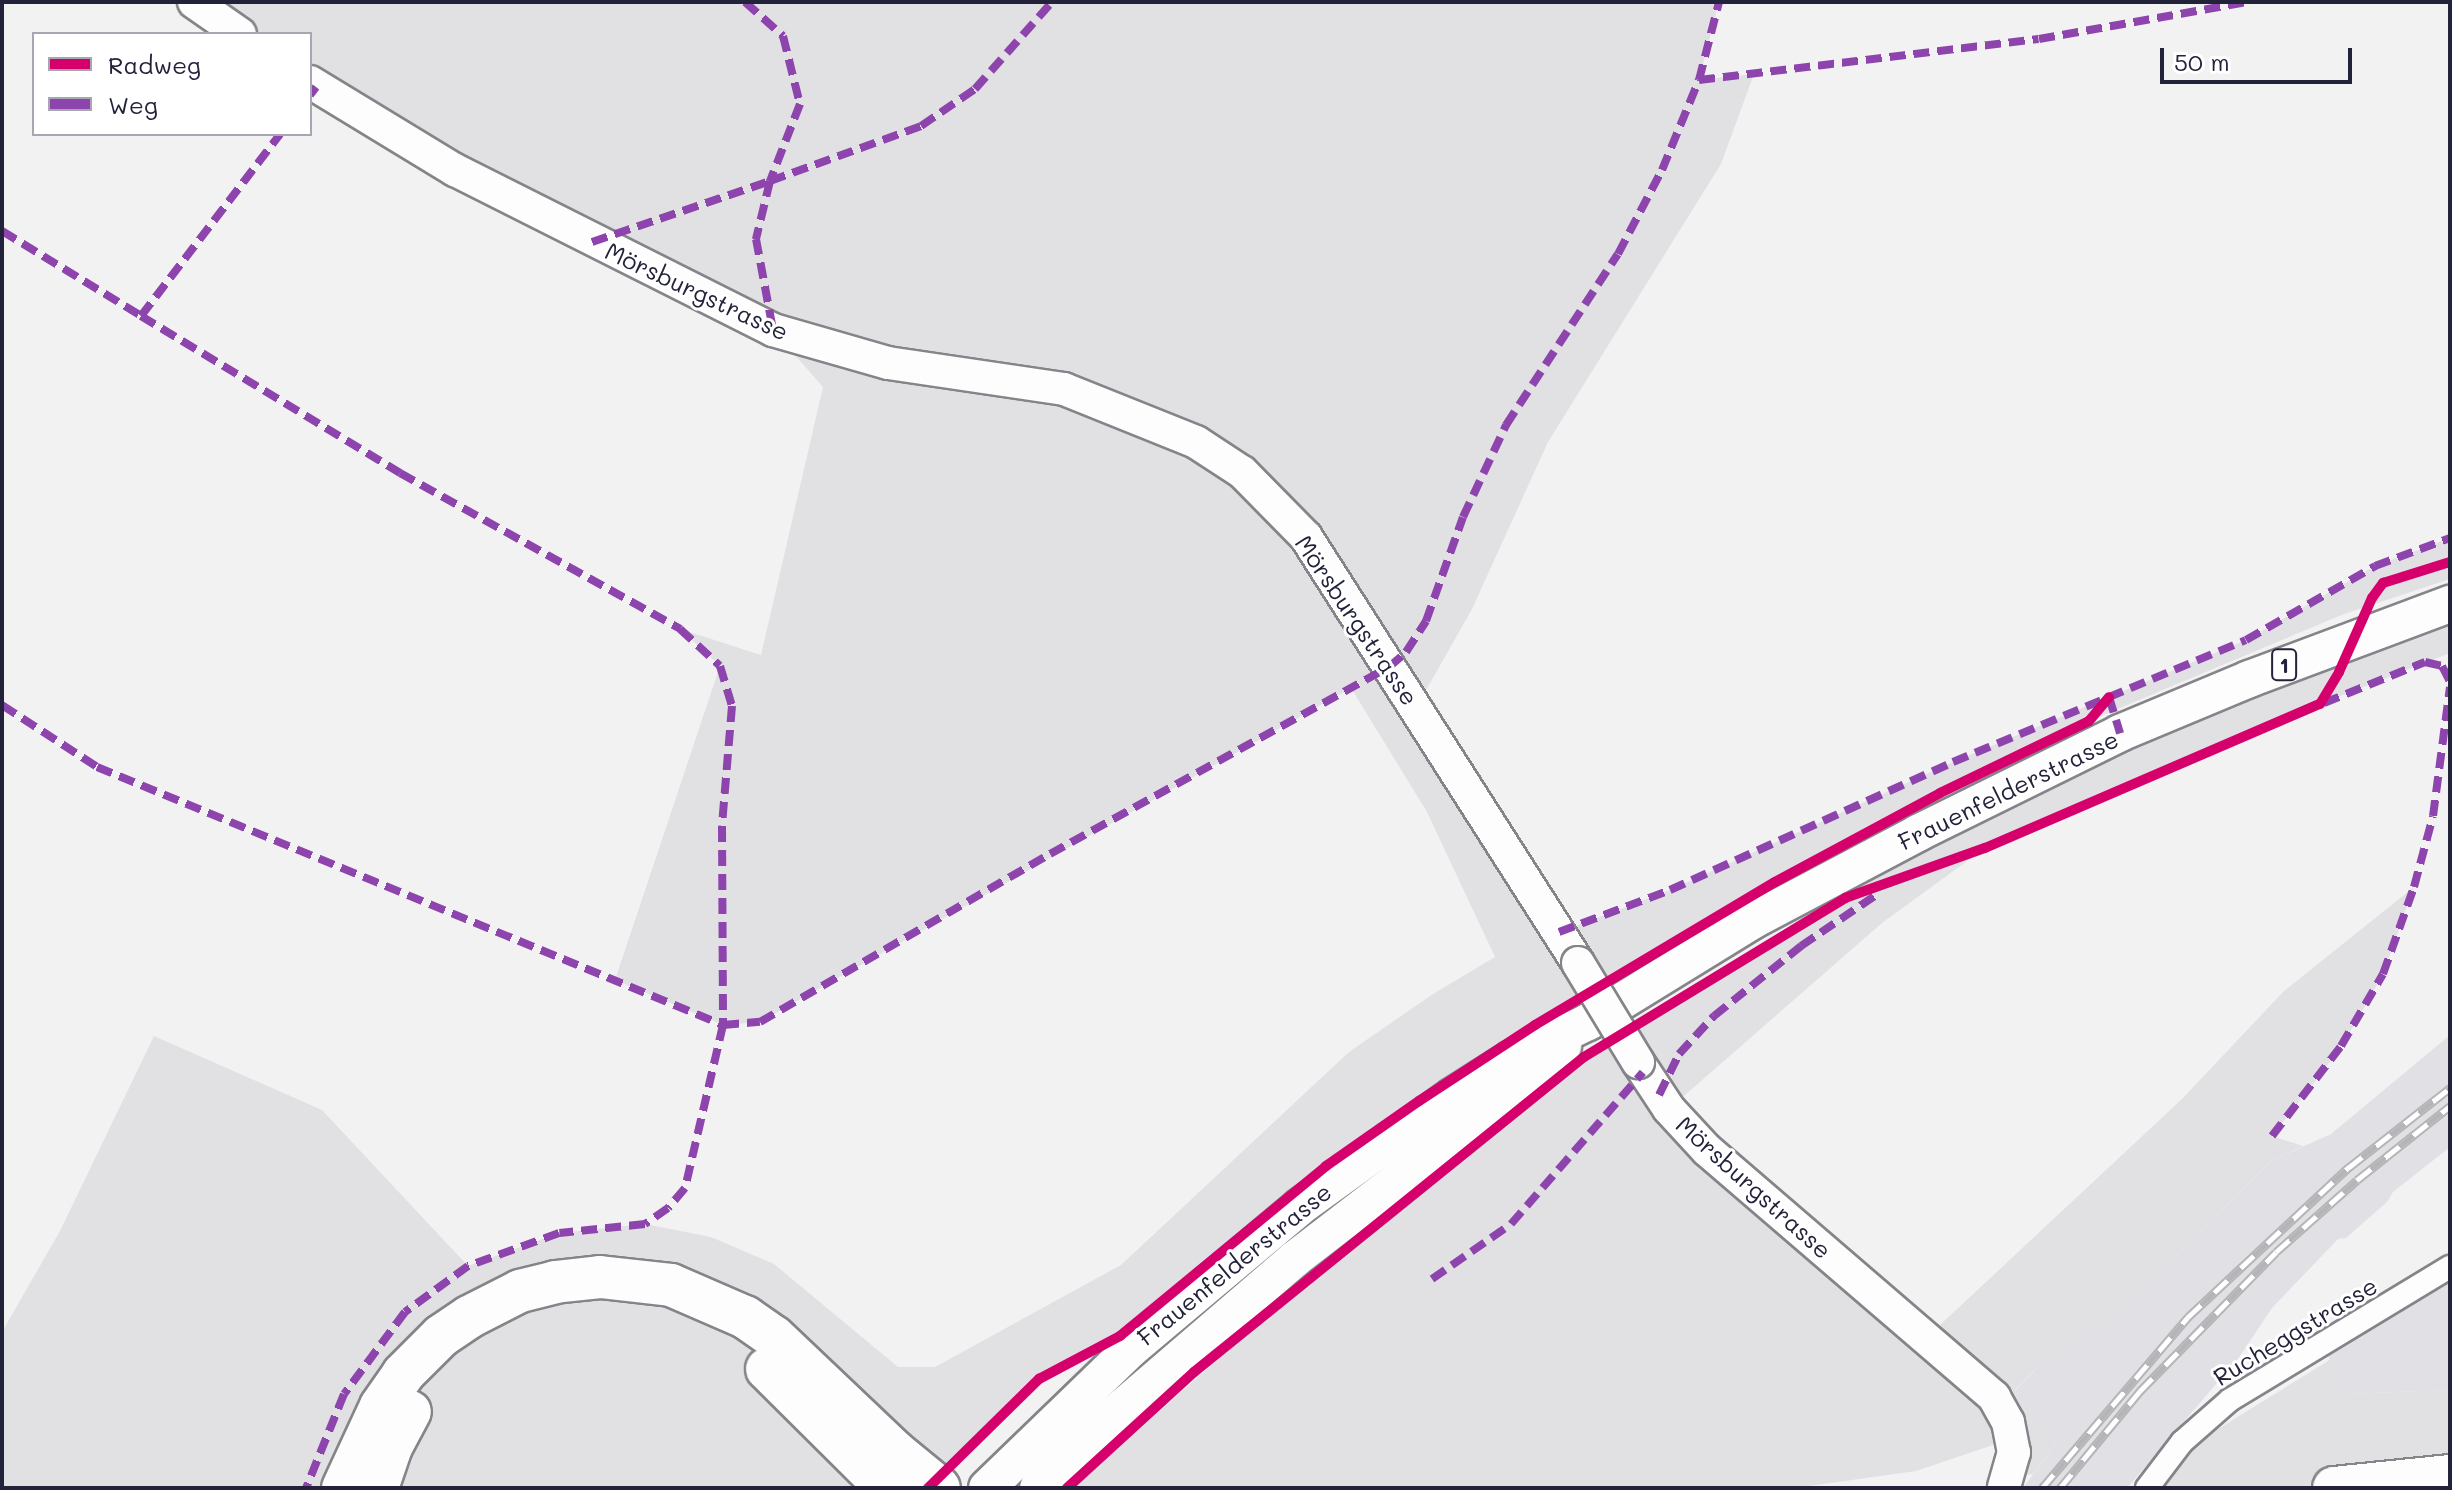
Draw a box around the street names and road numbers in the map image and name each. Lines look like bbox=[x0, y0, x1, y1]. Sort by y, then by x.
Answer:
street label: Mörsburgstrasse bbox=[601, 236, 793, 346]
street label: Mörsburgstrasse bbox=[1289, 530, 1425, 710]
road number: 1 bbox=[2270, 647, 2298, 683]
street label: Frauenfelderstrasse bbox=[1893, 724, 2123, 856]
street label: Mörsburgstrasse bbox=[1670, 1110, 1838, 1264]
street label: Frauenfelderstrasse bbox=[1131, 1177, 1337, 1351]
street label: Rucheggstrasse bbox=[2208, 1271, 2382, 1391]

